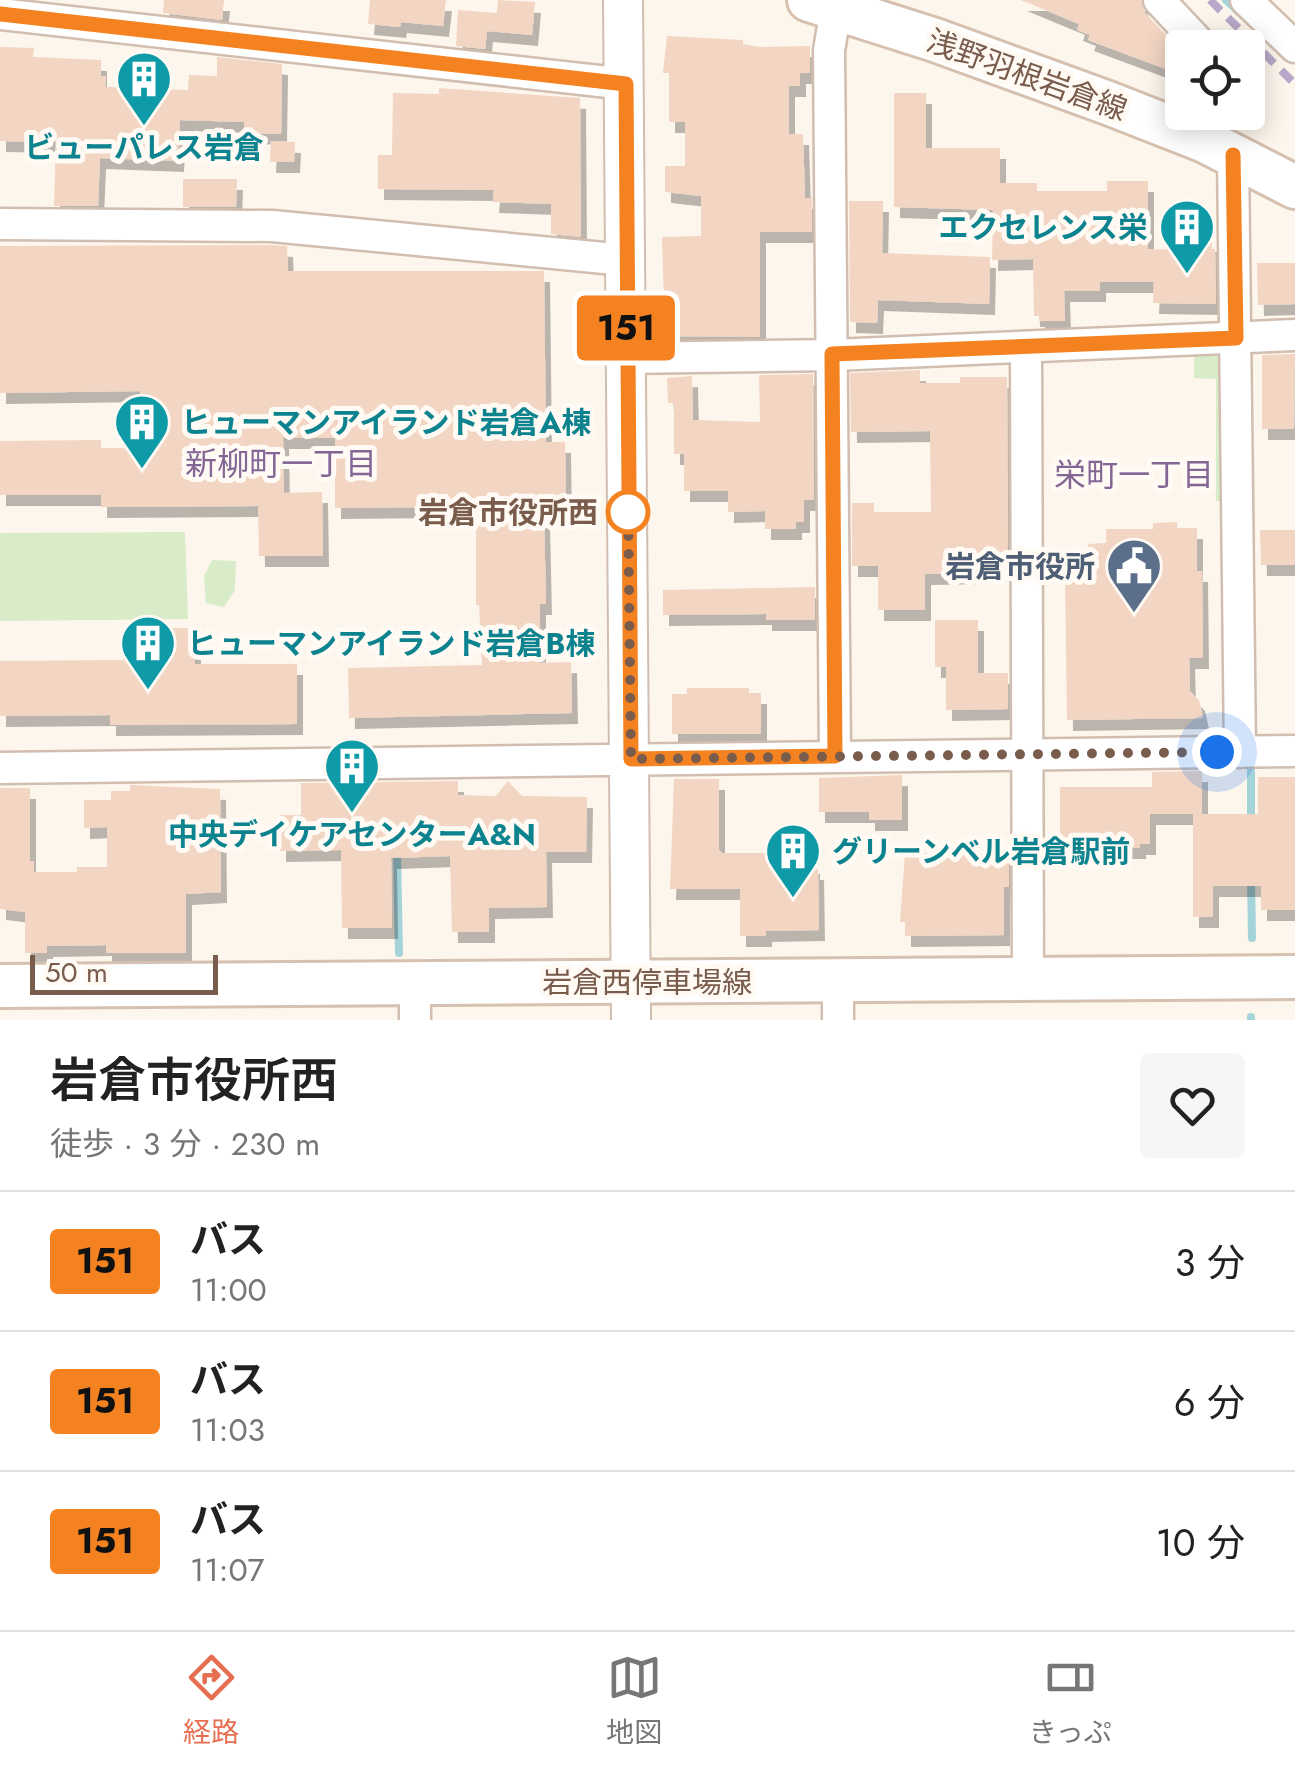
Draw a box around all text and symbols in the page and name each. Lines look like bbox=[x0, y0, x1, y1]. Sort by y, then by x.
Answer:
street label: 浅野羽根岩倉線 bbox=[921, 19, 1133, 131]
map controls bbox=[1165, 30, 1265, 130]
button: locate bbox=[1165, 30, 1265, 130]
building icon: ビューパレス岩倉 bbox=[114, 49, 174, 128]
place label: ビューパレス岩倉 bbox=[24, 126, 264, 169]
building icon: エクセレンス栄 bbox=[1157, 197, 1217, 276]
place label: エクセレンス栄 bbox=[939, 206, 1148, 249]
line badge: 151 bbox=[568, 296, 684, 360]
text: 151 bbox=[597, 303, 655, 353]
building icon: ヒューマンアイランド岩倉A棟 bbox=[112, 392, 172, 471]
place label: ヒューマンアイランド岩倉A棟 bbox=[181, 401, 592, 444]
district label: 新柳町一丁目 bbox=[185, 441, 377, 487]
district label: 栄町一丁目 bbox=[1054, 452, 1214, 498]
place label: 岩倉市役所西 bbox=[418, 491, 598, 534]
marker: 岩倉市役所西 bbox=[607, 491, 649, 533]
public building icon: 岩倉市役所 bbox=[1104, 536, 1164, 615]
place label: 岩倉市役所 bbox=[945, 545, 1095, 588]
building icon: ヒューマンアイランド岩倉B棟 bbox=[118, 613, 178, 692]
place label: ヒューマンアイランド岩倉B棟 bbox=[187, 622, 595, 665]
your location bbox=[1192, 727, 1242, 777]
building icon: 中央デイケアセンターA&N bbox=[322, 736, 382, 815]
place label: 中央デイケアセンターA&N bbox=[168, 813, 536, 856]
building icon: グリーンベル岩倉駅前 bbox=[763, 821, 823, 900]
place label: グリーンベル岩倉駅前 bbox=[832, 830, 1131, 873]
scale bar bbox=[30, 950, 218, 994]
text: 50 m bbox=[45, 952, 108, 993]
street label: 岩倉西停車場線 bbox=[542, 961, 752, 1004]
text: 岩倉市役所西 bbox=[50, 1046, 338, 1115]
button: heart bbox=[1140, 1053, 1245, 1158]
text: 徒歩 · 3 分 · 230 m bbox=[50, 1121, 320, 1167]
text: バス bbox=[190, 1212, 266, 1267]
text: 3 分 bbox=[1175, 1235, 1245, 1290]
text: 151 bbox=[76, 1236, 134, 1286]
text: 11:00 bbox=[190, 1267, 267, 1313]
text: バス bbox=[190, 1352, 266, 1407]
text: 6 分 bbox=[1174, 1375, 1245, 1430]
text: 151 bbox=[76, 1376, 134, 1426]
text: 11:03 bbox=[190, 1407, 265, 1453]
text: バス bbox=[190, 1492, 266, 1547]
text: 10 分 bbox=[1156, 1515, 1245, 1570]
text: 151 bbox=[76, 1516, 134, 1566]
text: 11:07 bbox=[190, 1547, 264, 1593]
tab: 経路 bbox=[183, 1650, 239, 1753]
tab: 地図 bbox=[606, 1650, 662, 1753]
tab: きっぷ bbox=[1029, 1650, 1112, 1753]

